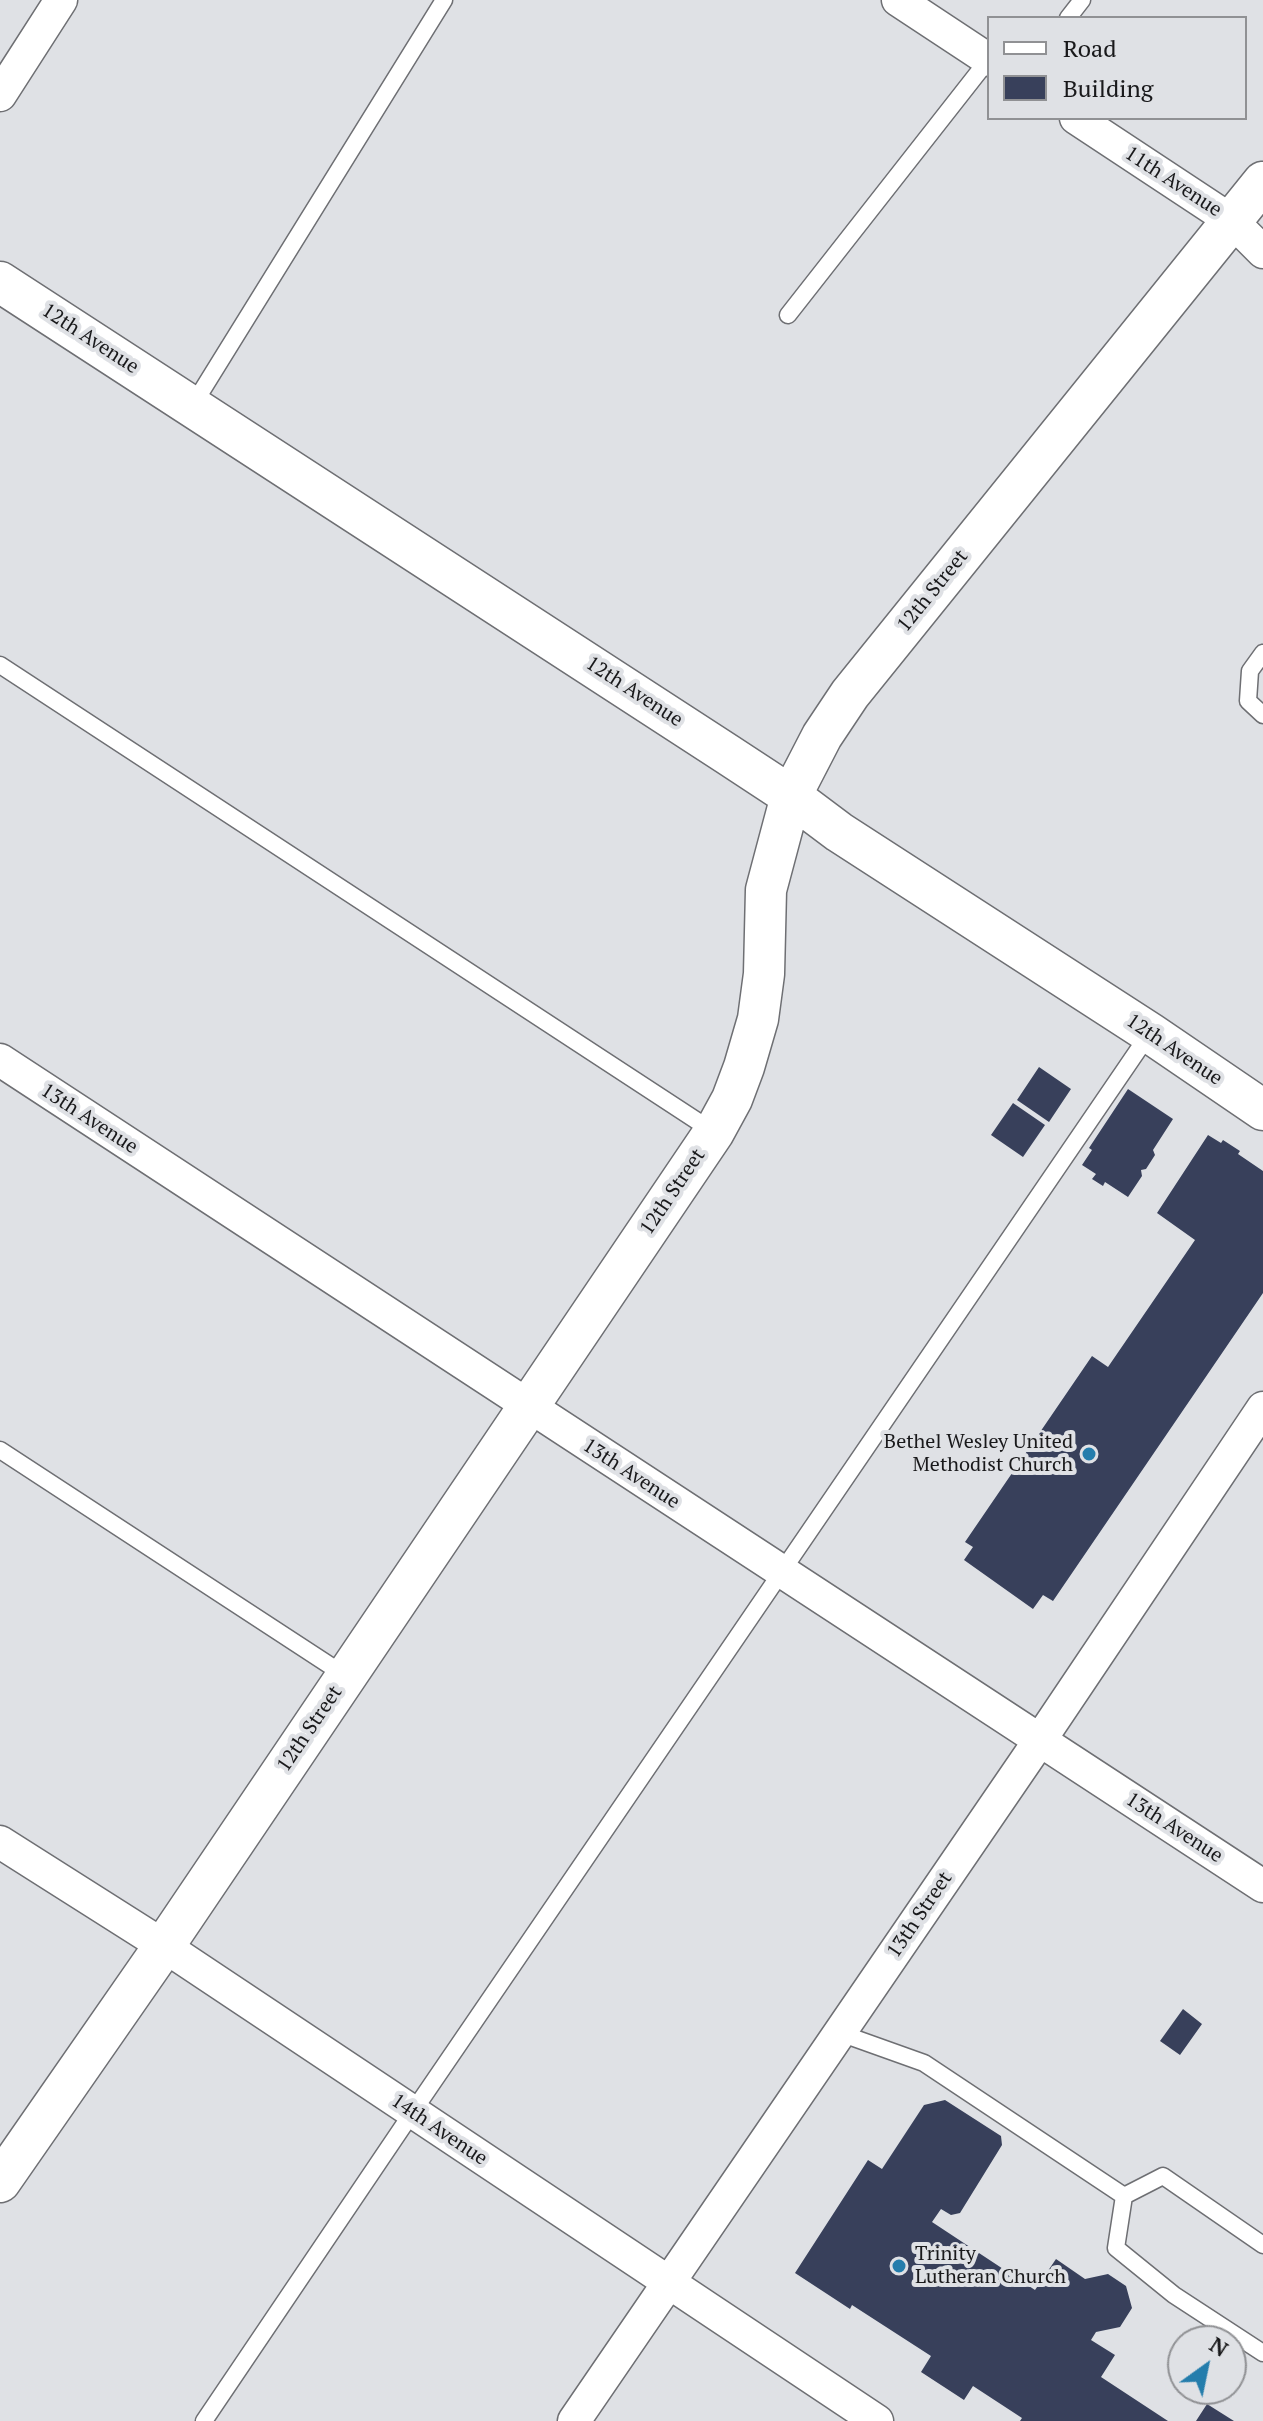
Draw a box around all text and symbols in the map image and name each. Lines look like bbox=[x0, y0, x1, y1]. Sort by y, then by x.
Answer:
legend bbox=[987, 16, 1247, 120]
text: Road bbox=[1063, 32, 1117, 64]
text: Building bbox=[1063, 72, 1153, 104]
street label: 11th Avenue bbox=[1120, 142, 1226, 222]
street label: 12th Avenue bbox=[37, 299, 143, 379]
street label: 12th Street bbox=[893, 545, 973, 637]
street label: 12th Avenue bbox=[581, 652, 687, 732]
street label: 12th Avenue bbox=[1121, 1009, 1227, 1091]
street label: 13th Avenue bbox=[36, 1079, 142, 1159]
street label: 12th Street bbox=[635, 1144, 711, 1240]
place label: Bethel Wesley United Methodist Church bbox=[884, 1430, 1073, 1477]
street label: 13th Avenue bbox=[578, 1434, 684, 1514]
marker: Bethel Wesley United Methodist Church bbox=[1080, 1445, 1098, 1463]
street label: 12th Street bbox=[272, 1681, 348, 1777]
street label: 13th Avenue bbox=[1121, 1788, 1227, 1868]
street label: 13th Street bbox=[882, 1867, 958, 1963]
street label: 14th Avenue bbox=[386, 2089, 492, 2171]
place label: Trinity Lutheran Church bbox=[915, 2242, 1066, 2289]
marker: Trinity Lutheran Church bbox=[890, 2257, 908, 2275]
north arrow bbox=[1167, 2325, 1247, 2405]
text: N bbox=[1204, 2329, 1234, 2363]

